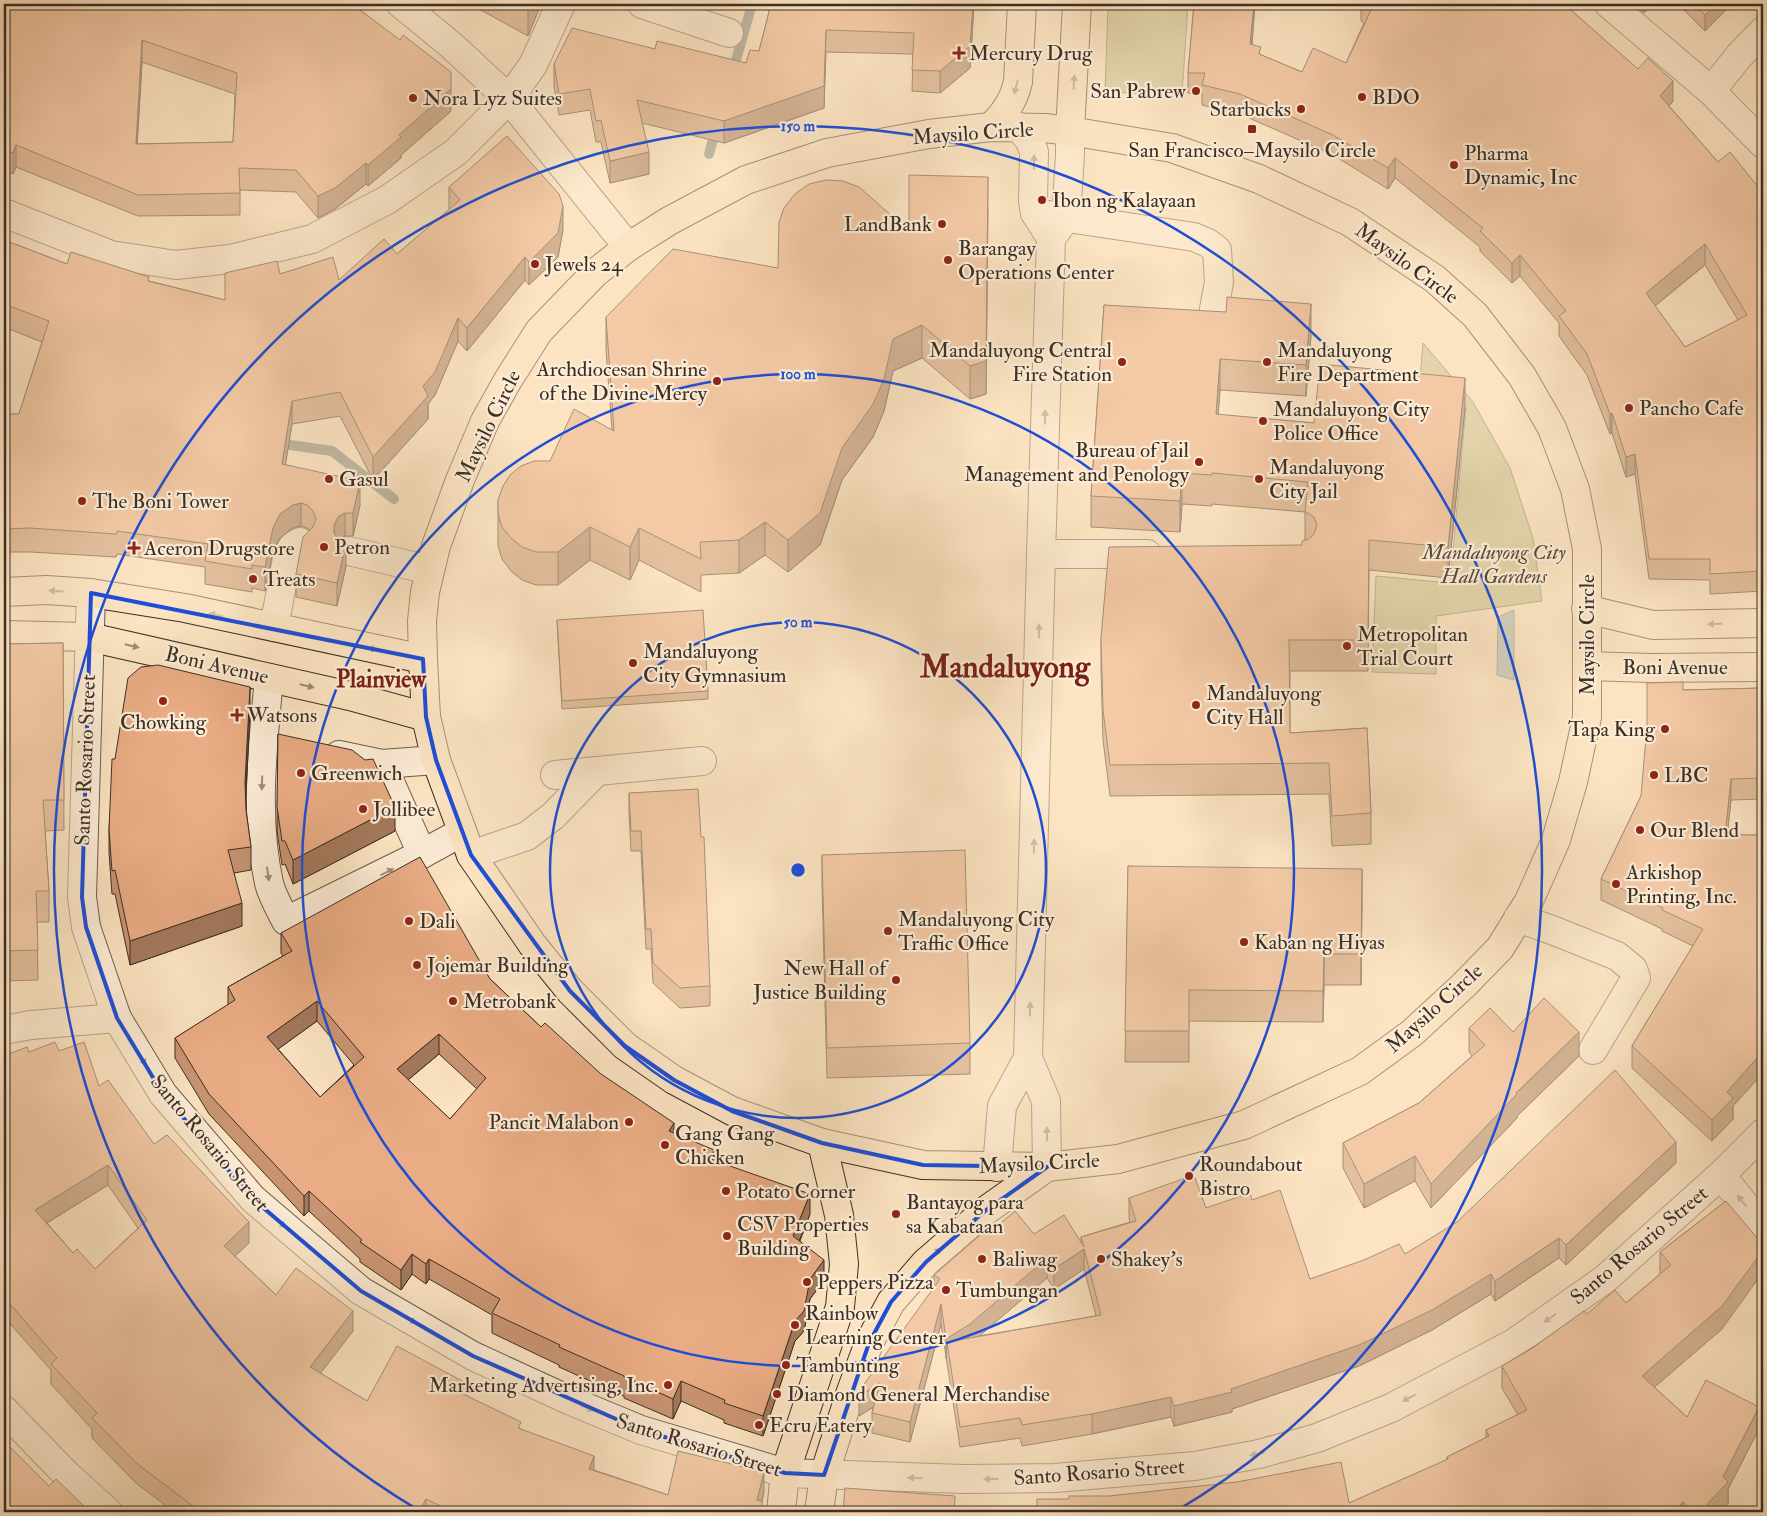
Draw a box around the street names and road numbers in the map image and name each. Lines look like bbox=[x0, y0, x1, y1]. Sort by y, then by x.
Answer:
street label: Maysilo Circle bbox=[911, 116, 1035, 151]
street label: Maysilo Circle bbox=[1350, 217, 1464, 310]
street label: Maysilo Circle bbox=[450, 365, 527, 487]
street label: Maysilo Circle bbox=[1574, 574, 1601, 696]
street label: Boni Avenue bbox=[162, 640, 272, 691]
street label: Boni Avenue bbox=[1622, 654, 1728, 681]
street label: Santo Rosario Street bbox=[69, 674, 102, 846]
street label: Maysilo Circle bbox=[1380, 958, 1489, 1059]
street label: Santo Rosario Street bbox=[144, 1069, 275, 1218]
street label: Maysilo Circle bbox=[978, 1147, 1101, 1180]
street label: Santo Rosario Street bbox=[1565, 1180, 1714, 1311]
street label: Santo Rosario Street bbox=[613, 1407, 785, 1484]
street label: Santo Rosario Street bbox=[1013, 1453, 1186, 1492]

